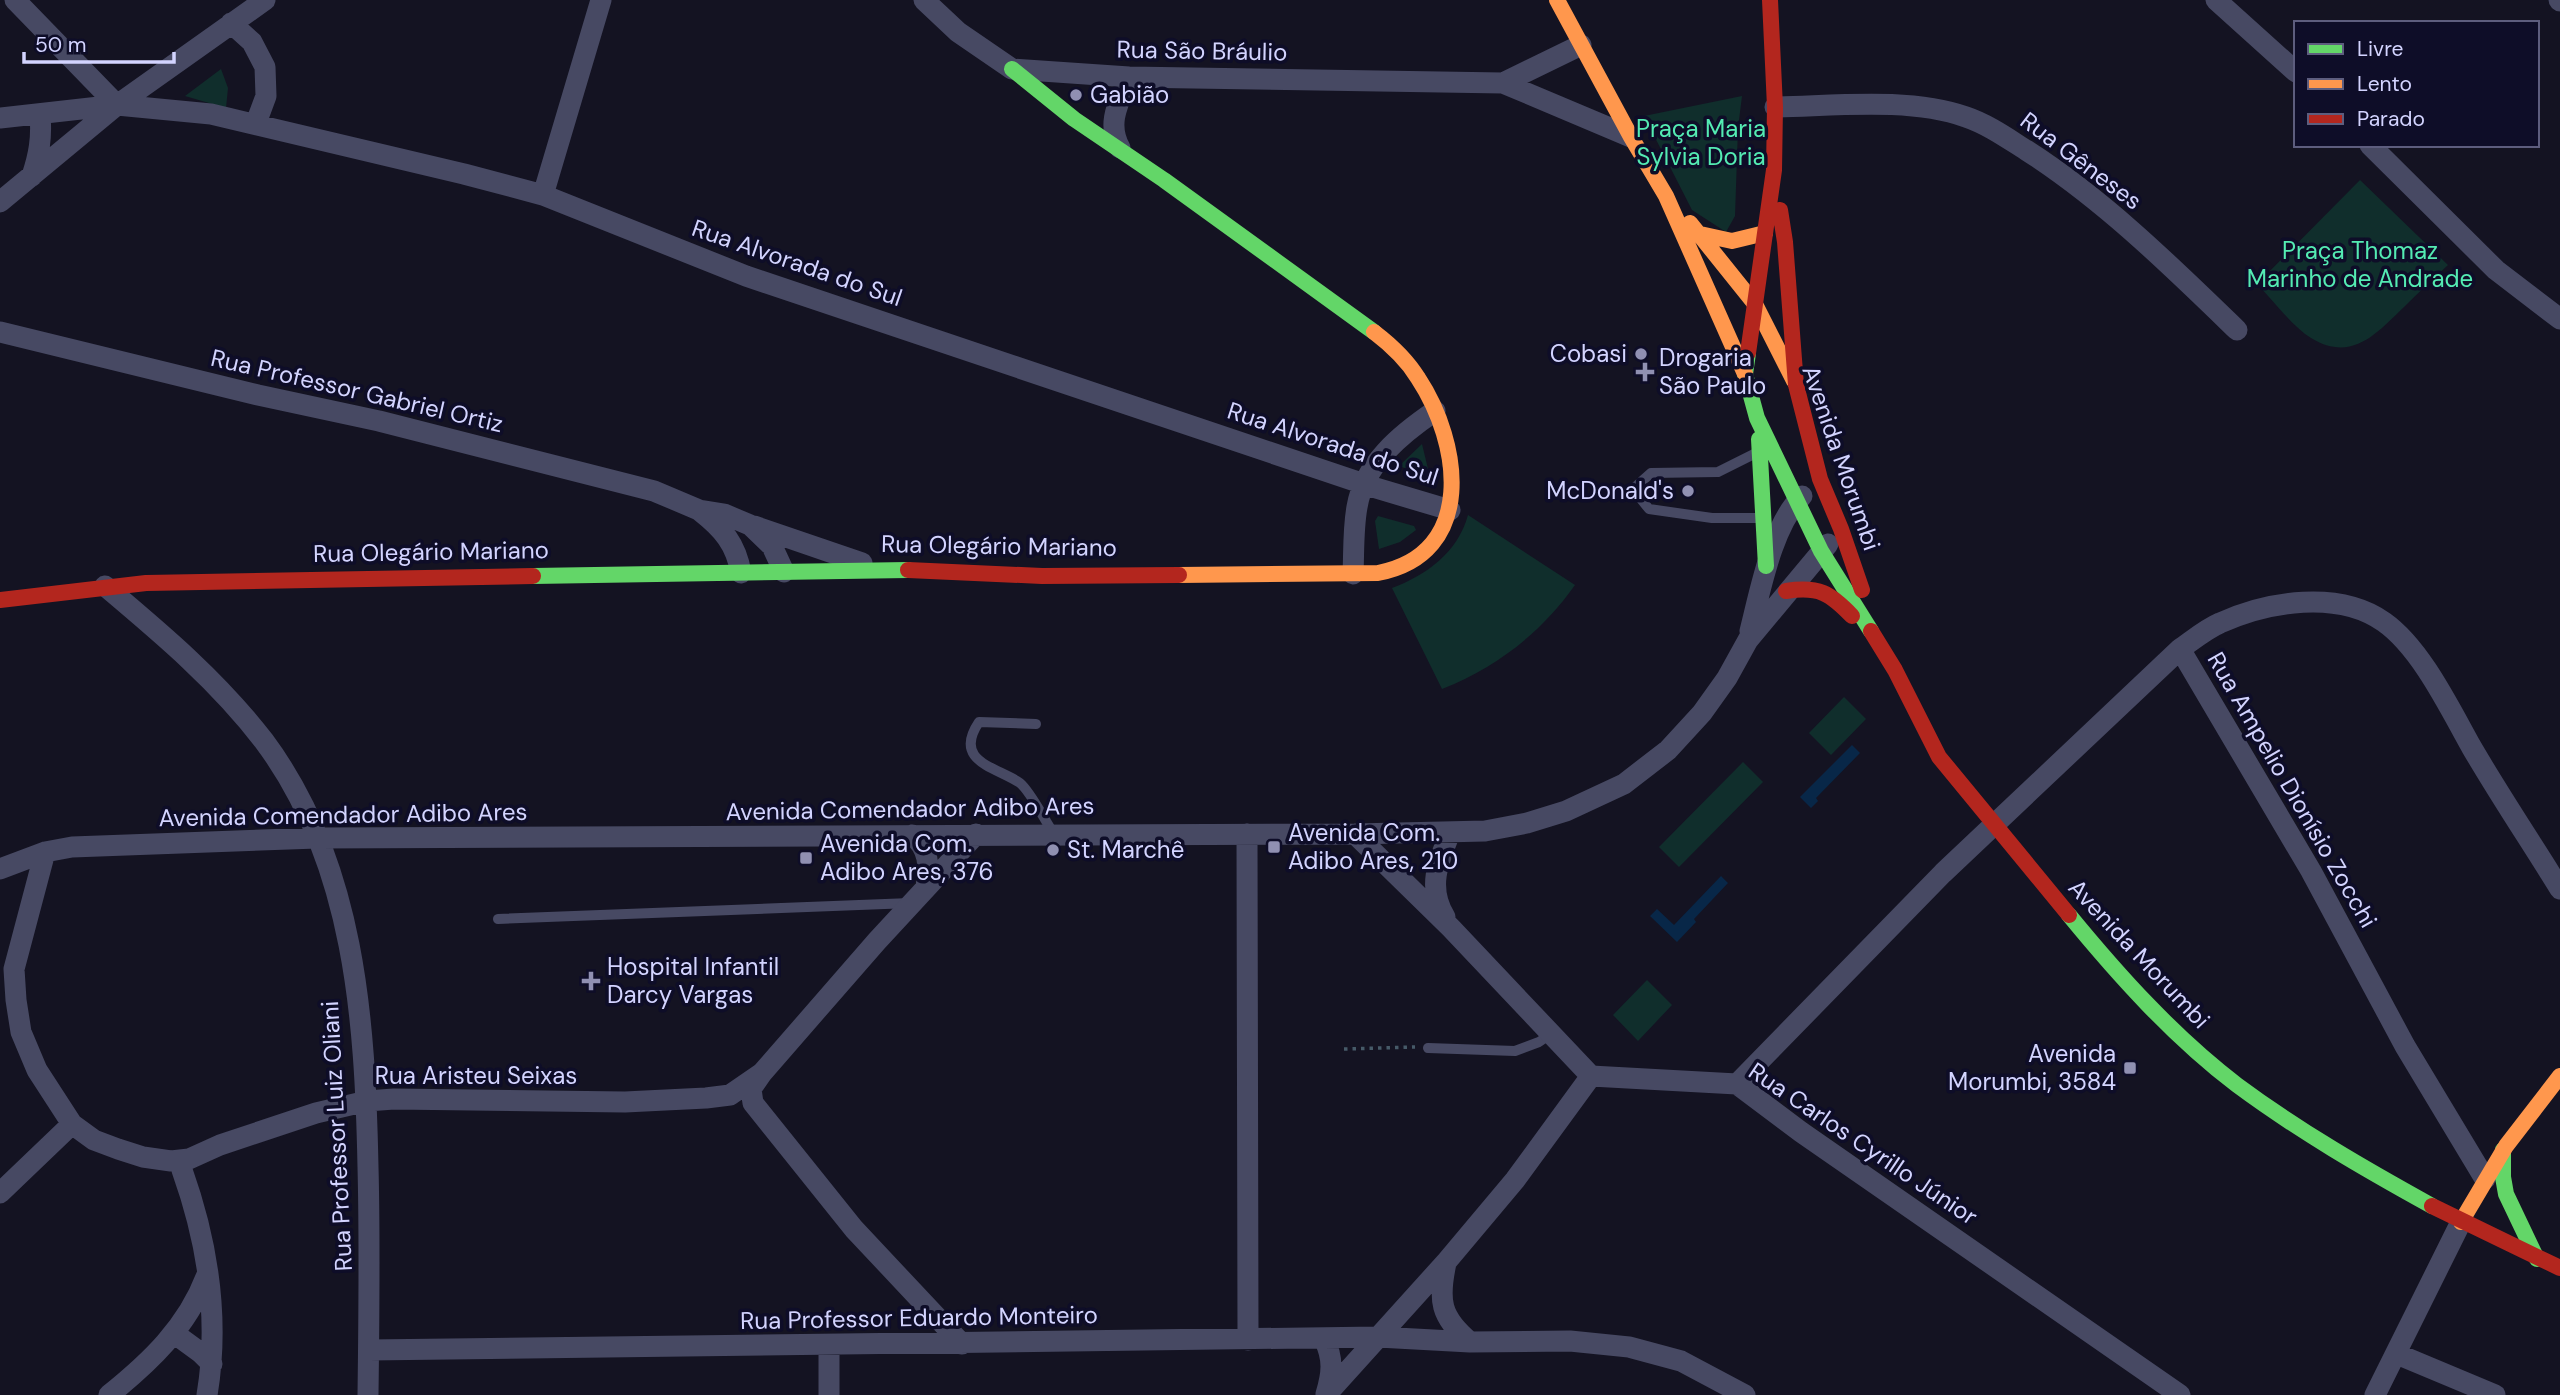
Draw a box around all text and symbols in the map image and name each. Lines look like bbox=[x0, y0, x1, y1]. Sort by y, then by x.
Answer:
scale bar bbox=[24, 21, 175, 65]
legend bbox=[2294, 21, 2539, 147]
text: 50 m bbox=[35, 31, 86, 59]
street label: Rua São Bráulio bbox=[1116, 34, 1288, 67]
text: Livre bbox=[2357, 35, 2404, 63]
text: Lento bbox=[2357, 70, 2412, 98]
place label: Gabião bbox=[1090, 79, 1169, 110]
marker: Gabião bbox=[1068, 87, 1084, 103]
street label: Rua Gêneses bbox=[2014, 105, 2148, 216]
text: Parado bbox=[2357, 105, 2425, 133]
park label: Praça Maria Sylvia Doria bbox=[1636, 113, 1766, 172]
street label: Rua Alvorada do Sul bbox=[688, 212, 906, 313]
park label: Praça Thomaz Marinho de Andrade bbox=[2247, 235, 2473, 294]
place label: Cobasi bbox=[1550, 338, 1627, 369]
street label: Rua Professor Gabriel Ortiz bbox=[208, 342, 506, 439]
place label: Drogaria São Paulo bbox=[1659, 342, 1766, 401]
marker: Cobasi bbox=[1633, 346, 1649, 362]
street label: Avenida Morumbi bbox=[1795, 361, 1888, 554]
marker: Drogaria São Paulo bbox=[1637, 364, 1653, 380]
street label: Rua Alvorada do Sul bbox=[1224, 395, 1443, 492]
place label: McDonald's bbox=[1546, 475, 1674, 506]
marker: McDonald's bbox=[1680, 483, 1696, 499]
street label: Rua Olegário Mariano bbox=[881, 528, 1117, 563]
street label: Rua Olegário Mariano bbox=[313, 534, 549, 569]
street label: Rua Ampelio Dionísio Zocchi bbox=[2201, 646, 2384, 933]
street label: Avenida Comendador Adibo Ares bbox=[725, 790, 1095, 827]
street label: Avenida Comendador Adibo Ares bbox=[158, 796, 528, 833]
place label: Avenida Com. Adibo Ares, 210 bbox=[1288, 817, 1458, 876]
place label: Avenida Com. Adibo Ares, 376 bbox=[820, 828, 994, 887]
place label: St. Marchê bbox=[1067, 834, 1184, 865]
marker: Avenida Com. Adibo Ares, 210 bbox=[1266, 839, 1282, 855]
marker: St. Marchê bbox=[1045, 842, 1061, 858]
marker: Avenida Com. Adibo Ares, 376 bbox=[798, 850, 814, 866]
street label: Avenida Morumbi bbox=[2062, 872, 2217, 1035]
place label: Hospital Infantil Darcy Vargas bbox=[607, 951, 779, 1010]
marker: Hospital Infantil Darcy Vargas bbox=[581, 971, 601, 991]
street label: Rua Professor Luiz Oliani bbox=[314, 1000, 359, 1272]
place label: Avenida Morumbi, 3584 bbox=[1948, 1038, 2116, 1097]
street label: Rua Carlos Cyrillo Júnior bbox=[1743, 1055, 1984, 1232]
street label: Rua Aristeu Seixas bbox=[375, 1060, 577, 1091]
marker: Avenida Morumbi, 3584 bbox=[2122, 1060, 2138, 1076]
street label: Rua Professor Eduardo Monteiro bbox=[740, 1299, 1098, 1336]

